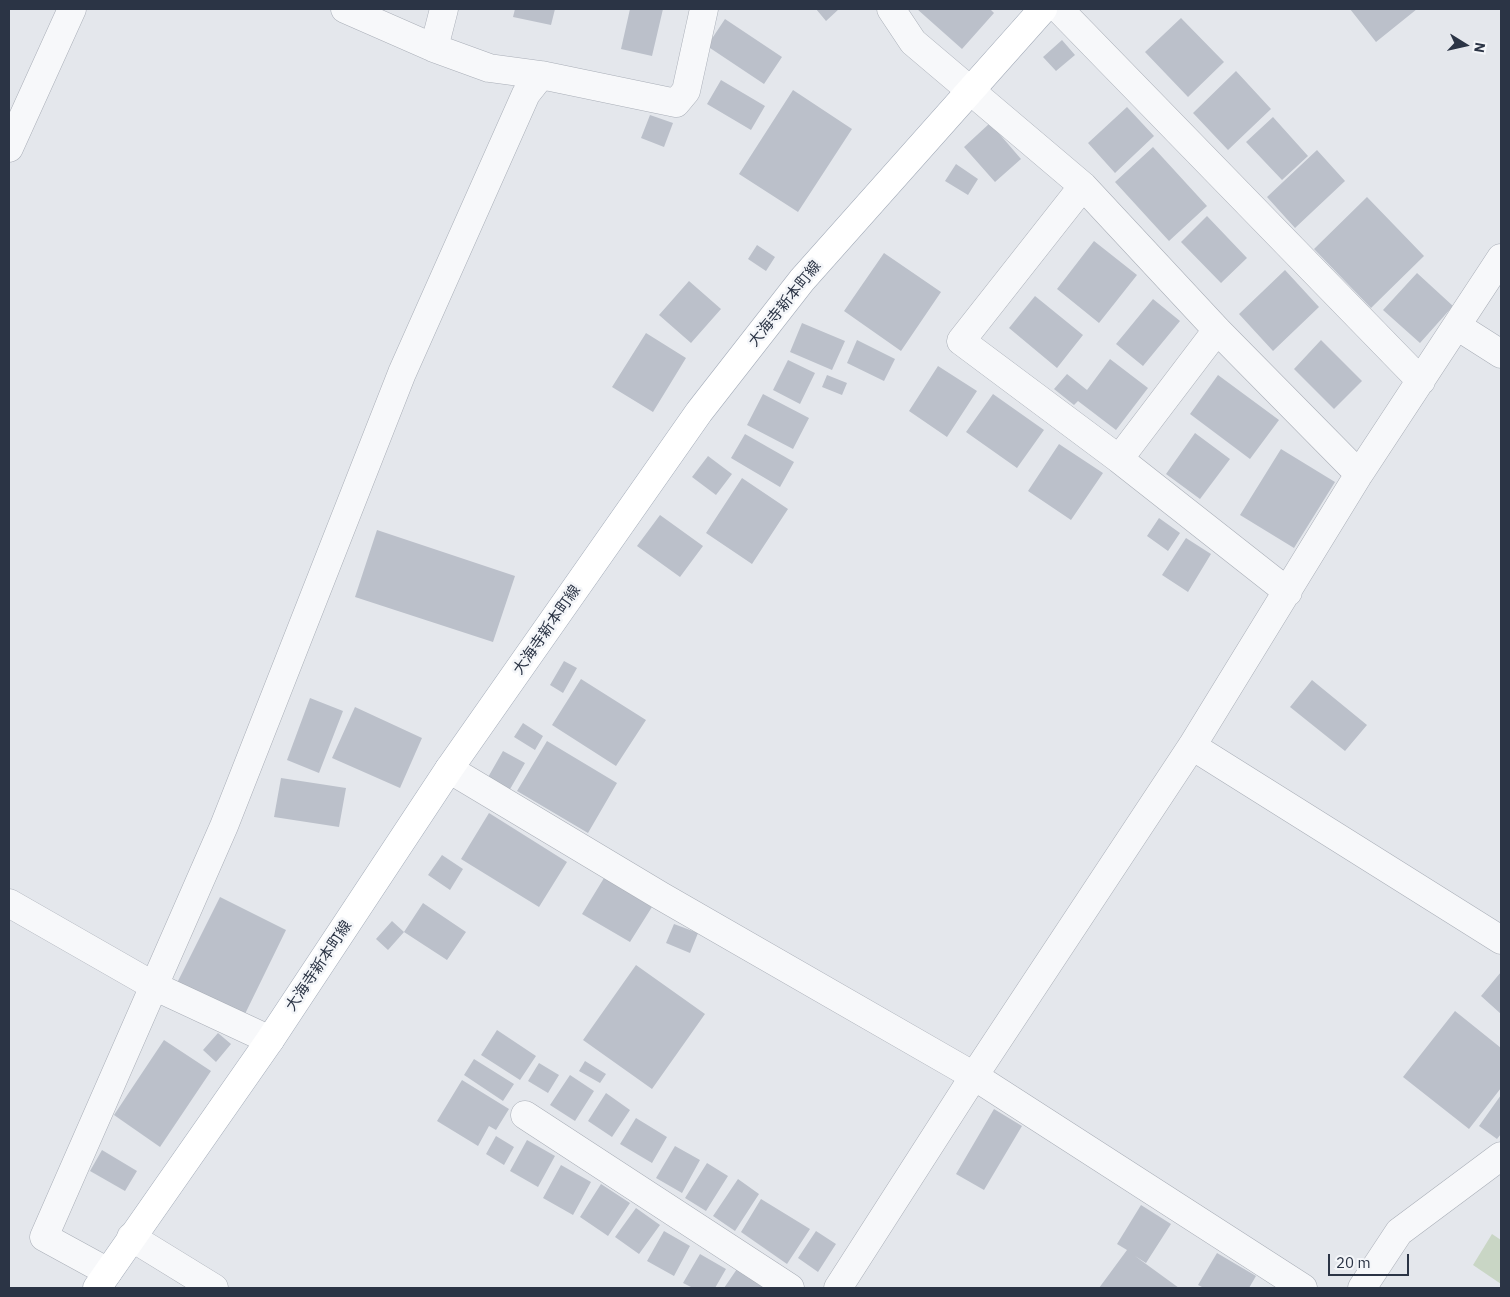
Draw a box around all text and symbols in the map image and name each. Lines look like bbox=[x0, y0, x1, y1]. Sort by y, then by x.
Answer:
north arrow bbox=[1440, 20, 1490, 70]
text: N bbox=[1470, 41, 1490, 54]
street label: 大海寺新本町線 bbox=[745, 258, 825, 350]
street label: 大海寺新本町線 bbox=[510, 582, 584, 678]
street label: 大海寺新本町線 bbox=[282, 917, 356, 1015]
scale bar bbox=[1330, 1244, 1411, 1276]
text: 20 m bbox=[1336, 1253, 1371, 1272]

